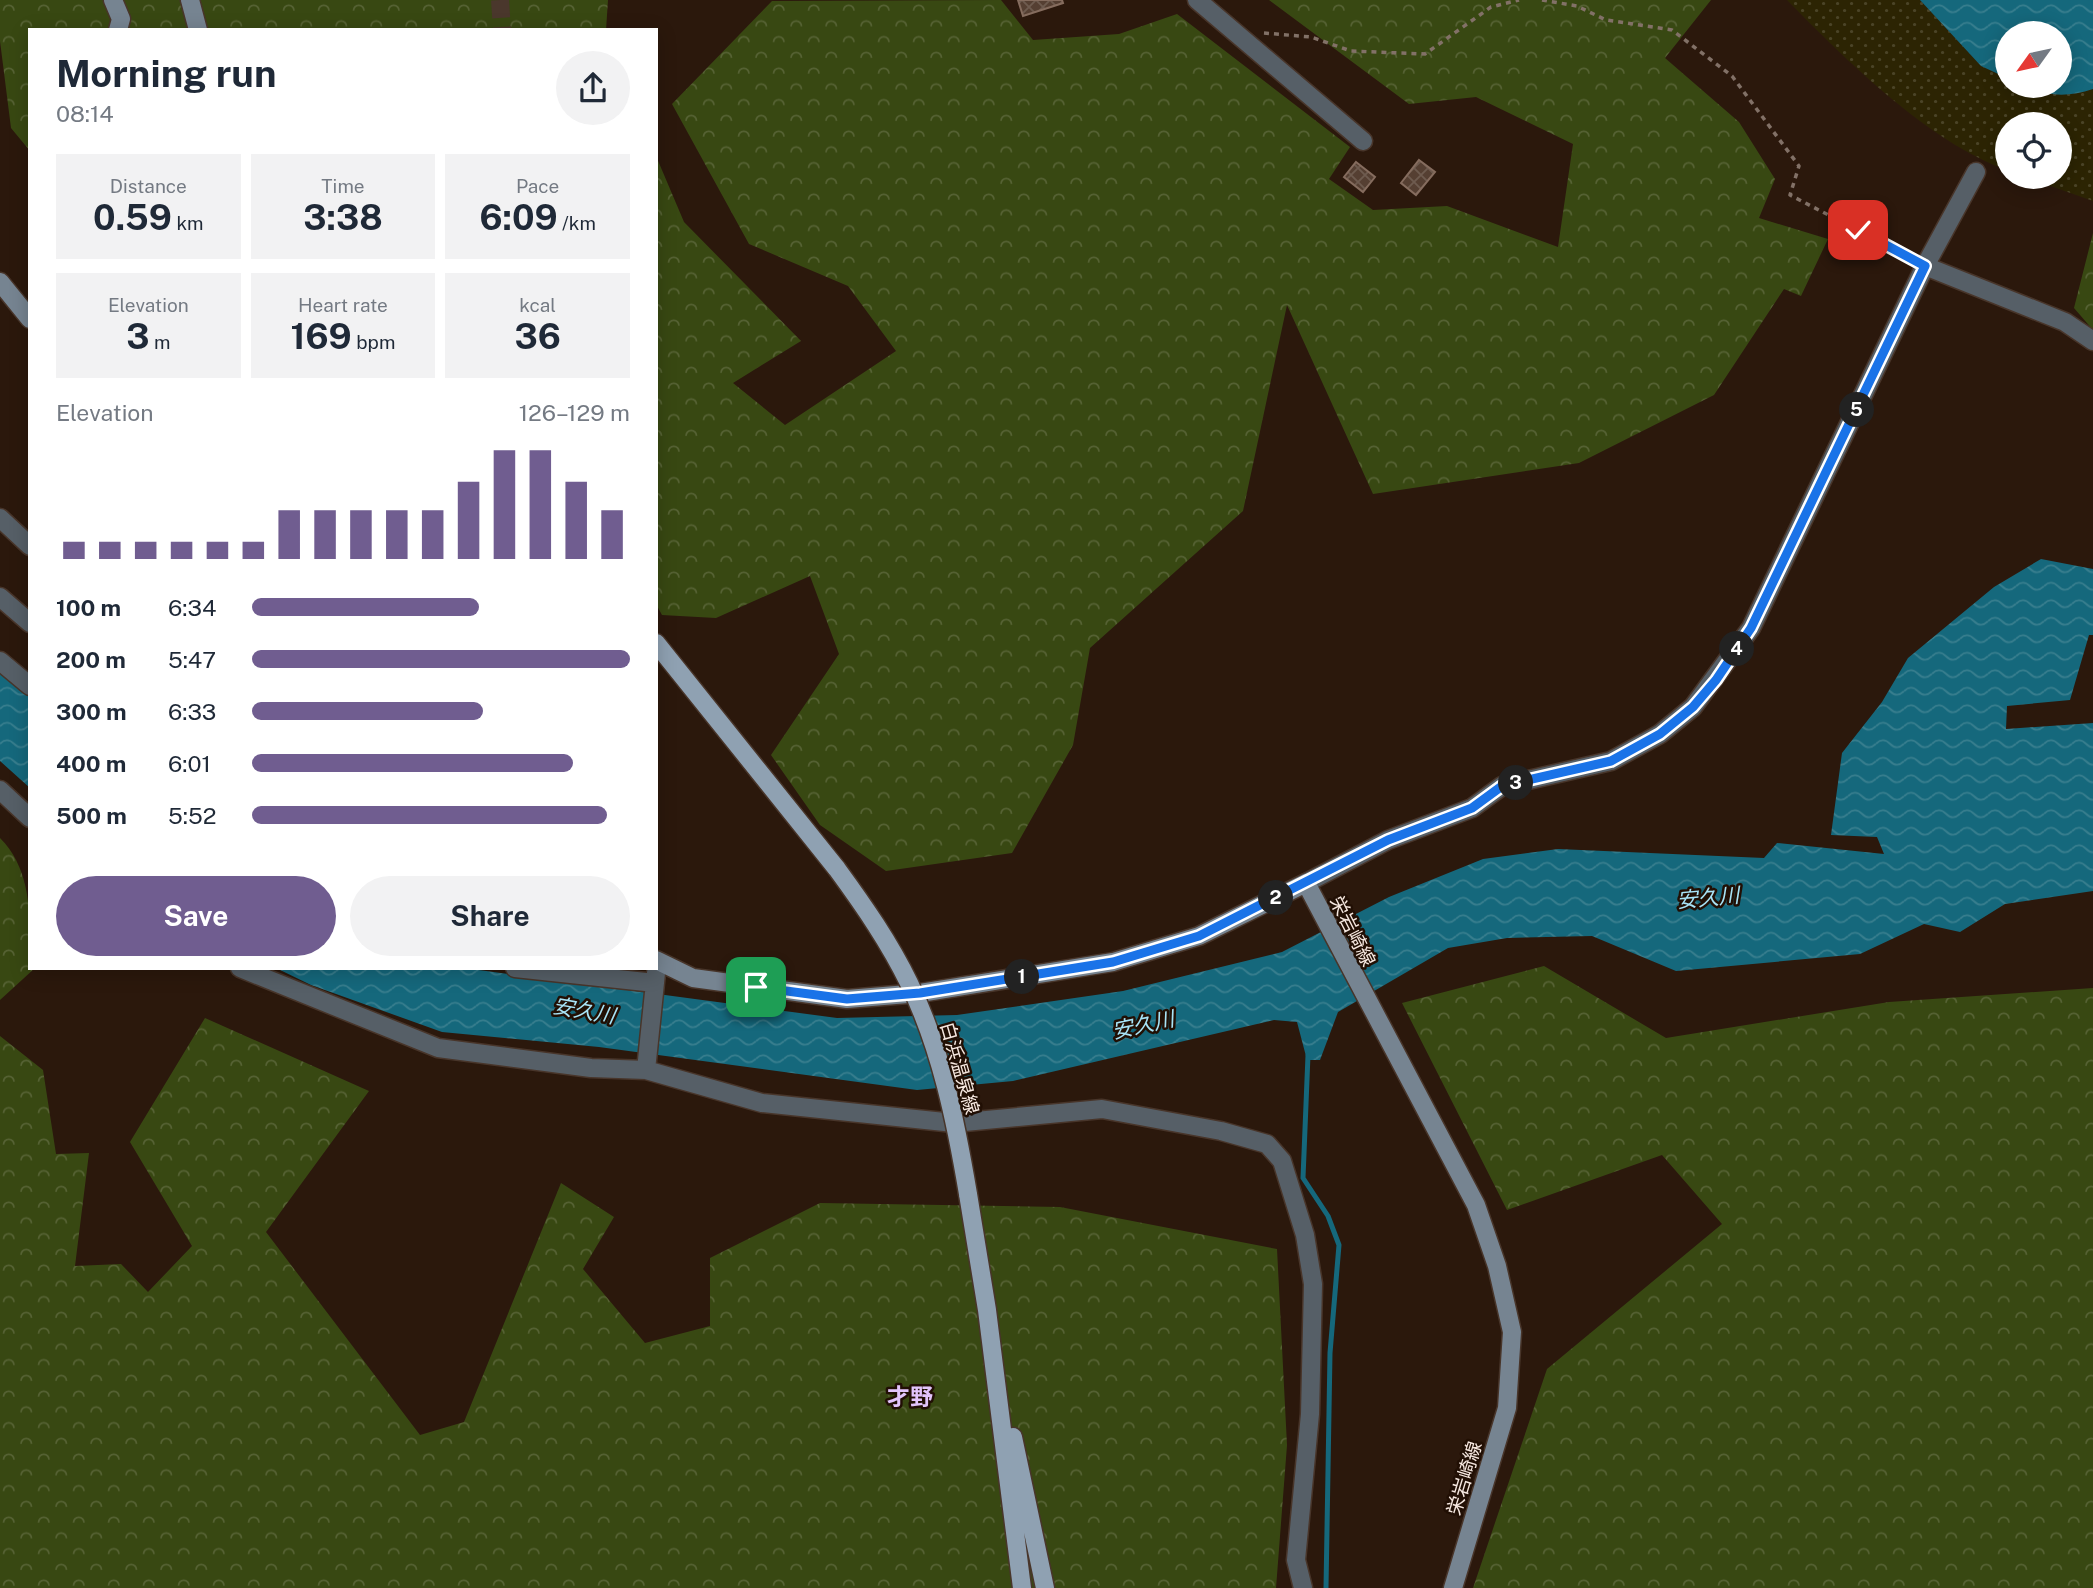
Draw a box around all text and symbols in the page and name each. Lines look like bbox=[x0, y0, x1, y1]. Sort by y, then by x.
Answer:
north arrow bbox=[1995, 21, 2072, 98]
map controls bbox=[1995, 21, 2072, 189]
text: Morning run bbox=[56, 51, 277, 96]
button: share bbox=[556, 51, 630, 125]
text: 08:14 bbox=[56, 100, 114, 127]
button: locate bbox=[1995, 112, 2072, 189]
text: Distance bbox=[110, 175, 187, 197]
text: Time bbox=[321, 175, 365, 197]
text: Pace bbox=[516, 175, 559, 197]
text: 0.59 bbox=[93, 197, 172, 238]
text: 3:38 bbox=[303, 197, 383, 238]
text: 6:09 bbox=[479, 197, 558, 238]
pin bbox=[1828, 200, 1888, 260]
icon: check bbox=[1839, 211, 1877, 249]
text: km bbox=[172, 212, 204, 234]
text: /km bbox=[558, 212, 596, 234]
text: Elevation bbox=[108, 294, 189, 316]
text: Heart rate bbox=[298, 294, 388, 316]
text: kcal bbox=[519, 294, 556, 316]
text: 3 bbox=[126, 316, 149, 357]
text: 169 bbox=[291, 316, 352, 357]
text: 36 bbox=[515, 316, 561, 357]
text: m bbox=[149, 331, 171, 353]
text: bpm bbox=[352, 331, 395, 353]
pin: 5 bbox=[1840, 392, 1874, 428]
text: 5 bbox=[1850, 398, 1863, 420]
text: Elevation bbox=[56, 399, 154, 426]
text: 126–129 m bbox=[519, 399, 630, 426]
text: 100 m bbox=[56, 594, 121, 621]
text: 6:34 bbox=[168, 594, 216, 621]
pin: 4 bbox=[1720, 632, 1754, 666]
text: 4 bbox=[1730, 637, 1743, 659]
text: 200 m bbox=[56, 646, 126, 673]
text: 5:47 bbox=[168, 646, 216, 673]
text: 300 m bbox=[56, 698, 127, 725]
text: 6:33 bbox=[168, 698, 216, 725]
text: 400 m bbox=[56, 750, 126, 777]
text: 6:01 bbox=[168, 750, 211, 777]
pin: 3 bbox=[1498, 766, 1534, 800]
text: 3 bbox=[1509, 771, 1522, 793]
text: 500 m bbox=[56, 802, 127, 829]
text: 5:52 bbox=[168, 802, 216, 829]
button: Save bbox=[56, 876, 336, 956]
button: Share bbox=[350, 876, 630, 956]
pin: 2 bbox=[1258, 880, 1294, 916]
water label: 安久川 bbox=[1675, 882, 1742, 913]
text: 2 bbox=[1269, 886, 1282, 908]
street label: 栄岩崎線 bbox=[1326, 892, 1380, 970]
pin bbox=[726, 957, 786, 1017]
pin: 1 bbox=[1004, 960, 1040, 995]
text: 1 bbox=[1017, 965, 1026, 987]
icon: arrive bbox=[737, 968, 775, 1006]
water label: 安久川 bbox=[551, 993, 619, 1029]
water label: 安久川 bbox=[1109, 1005, 1178, 1043]
street label: 白浜温泉線 bbox=[936, 1019, 984, 1117]
district label: 才野 bbox=[887, 1383, 933, 1410]
street label: 栄岩崎線 bbox=[1442, 1438, 1486, 1518]

